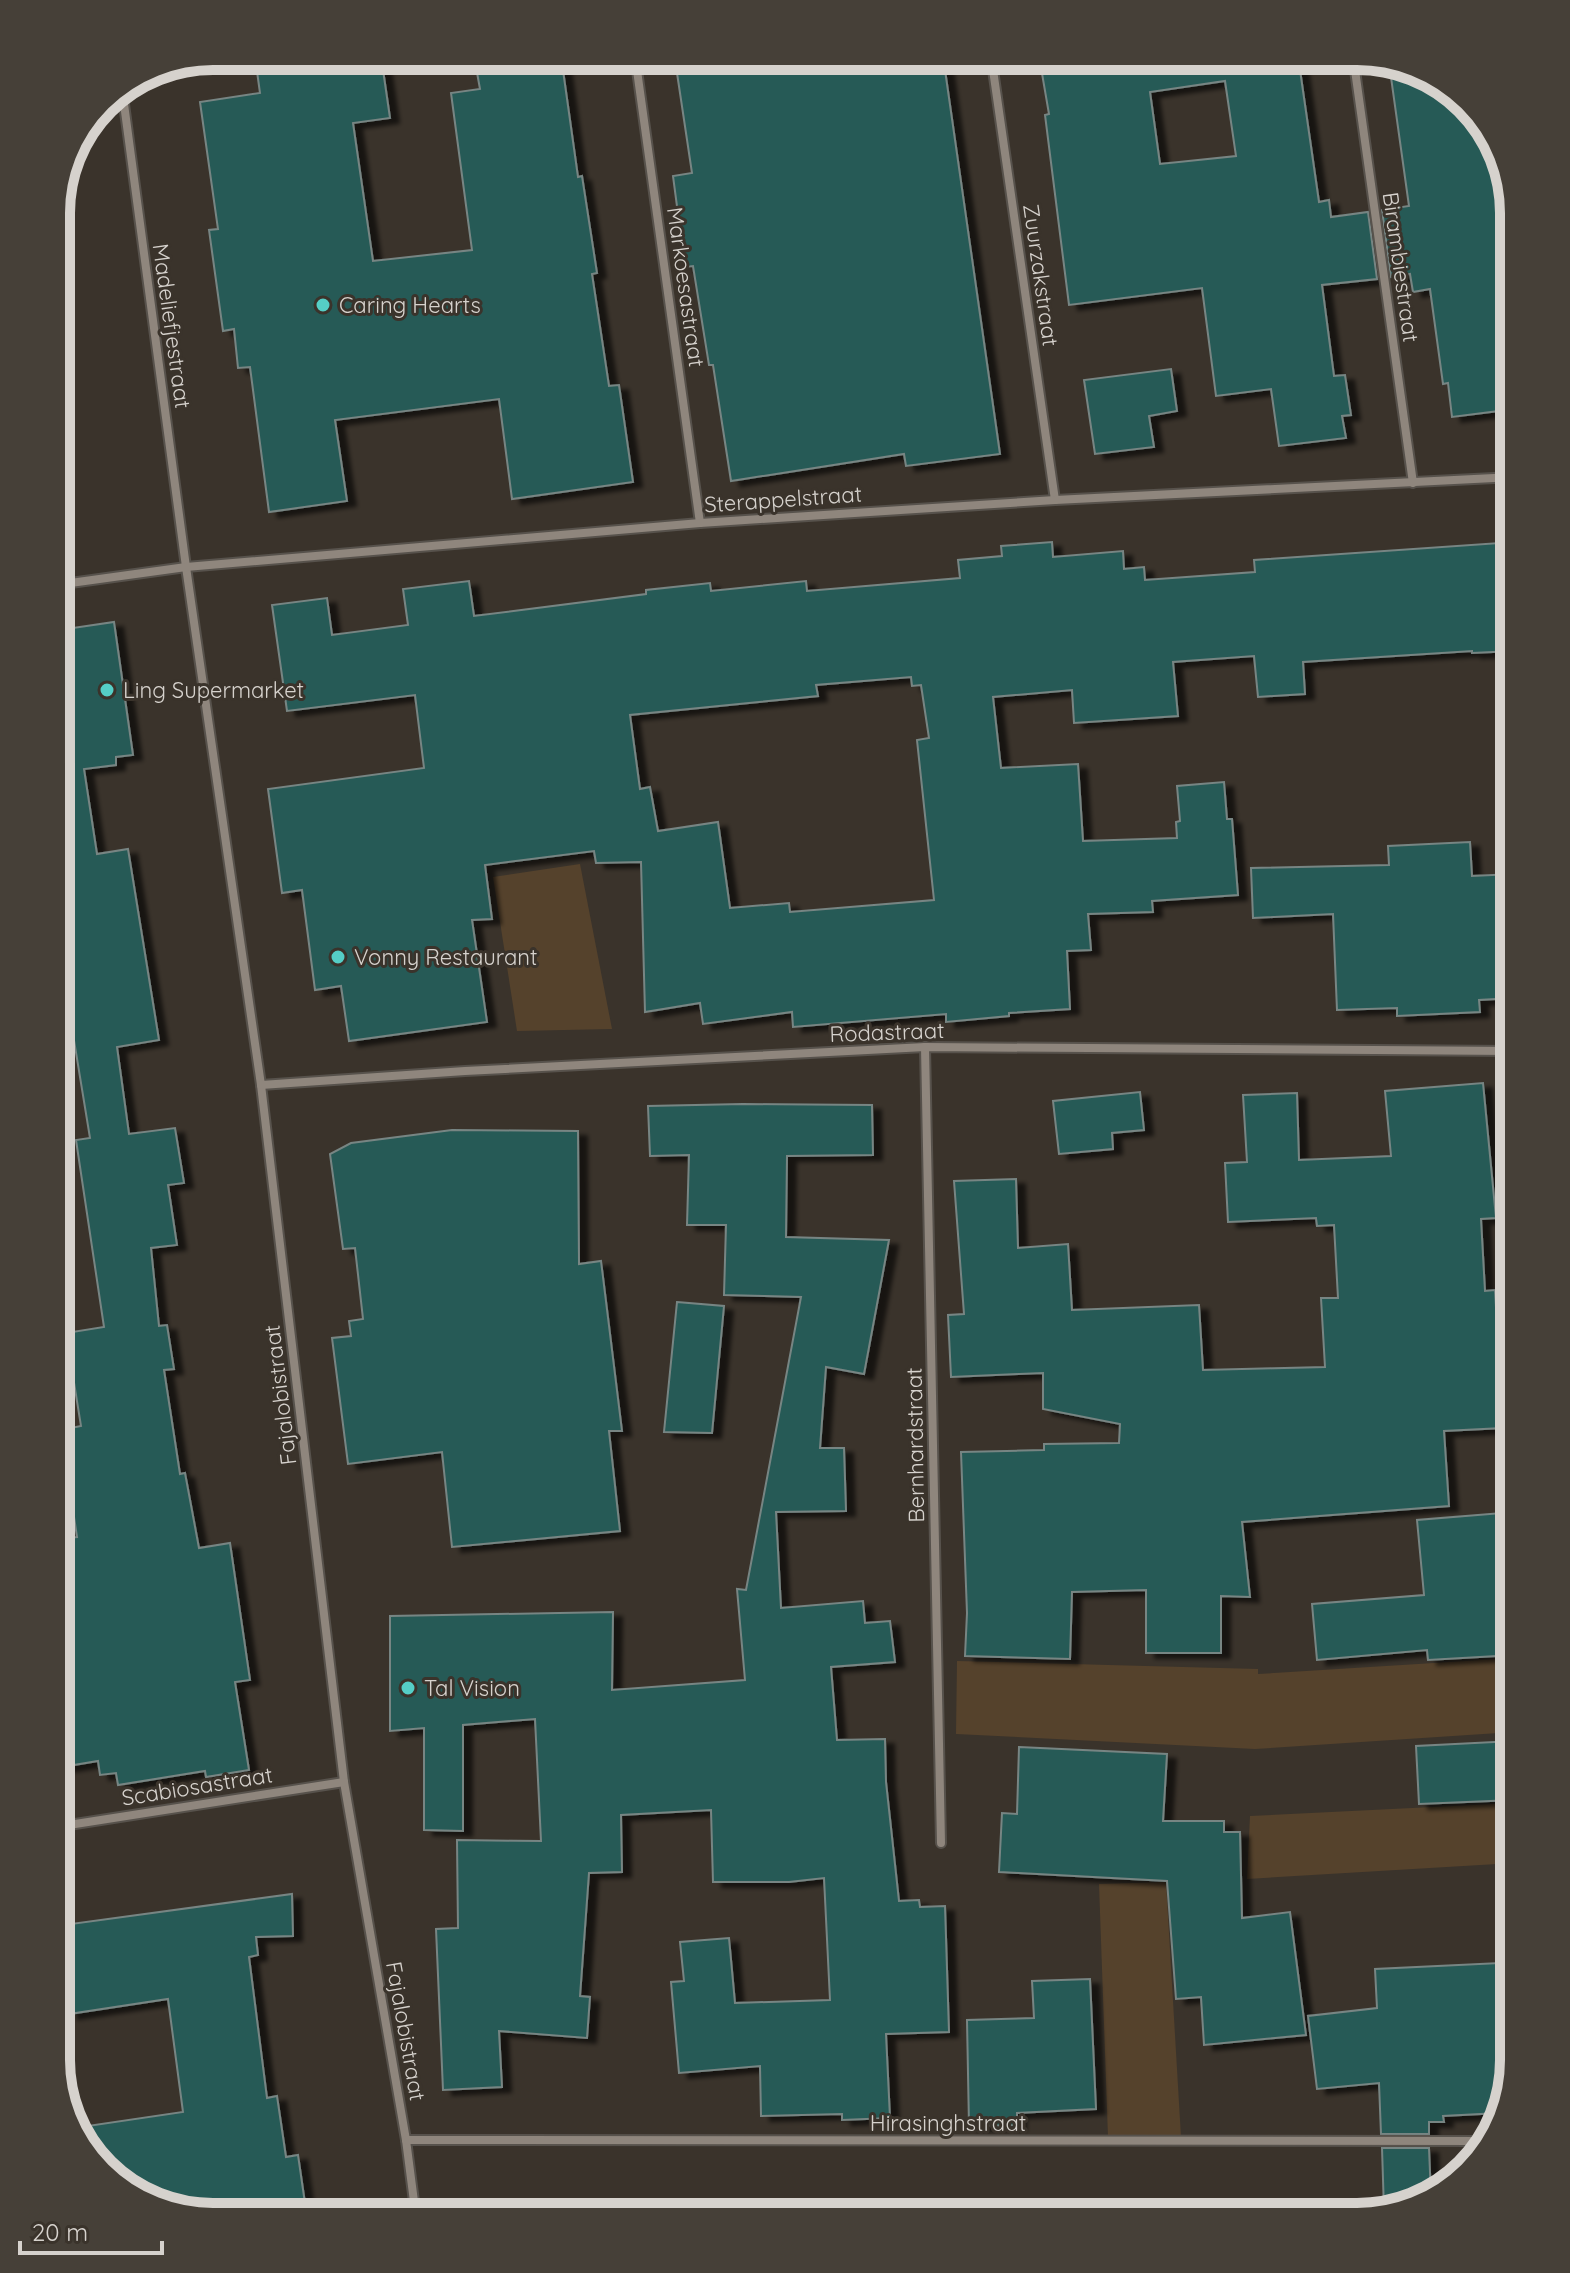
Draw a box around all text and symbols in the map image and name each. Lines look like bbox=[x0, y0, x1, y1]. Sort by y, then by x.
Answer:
street label: Birambiestraat bbox=[1377, 190, 1425, 344]
street label: Zuurzakstraat bbox=[1017, 202, 1065, 348]
street label: Markoesastraat bbox=[661, 205, 711, 369]
street label: Madeliefjestraat bbox=[147, 242, 197, 410]
place label: Caring Hearts bbox=[339, 291, 481, 319]
marker: Caring Hearts bbox=[314, 296, 332, 314]
street label: Sterappelstraat bbox=[703, 480, 863, 518]
place label: Ling Supermarket bbox=[123, 676, 304, 704]
marker: Ling Supermarket bbox=[98, 681, 116, 699]
place label: Vonny Restaurant bbox=[354, 943, 537, 971]
marker: Vonny Restaurant bbox=[329, 948, 347, 966]
street label: Rodastraat bbox=[829, 1016, 945, 1048]
street label: Fajalobistraat bbox=[258, 1323, 302, 1467]
street label: Bernhardstraat bbox=[900, 1367, 930, 1523]
place label: Tal Vision bbox=[424, 1674, 520, 1702]
marker: Tal Vision bbox=[399, 1679, 417, 1697]
street label: Scabiosastraat bbox=[119, 1760, 275, 1812]
street label: Fajalobistraat bbox=[380, 1959, 432, 2103]
street label: Hirasinghstraat bbox=[870, 2109, 1026, 2137]
scale bar bbox=[20, 2205, 162, 2255]
text: 20 m bbox=[32, 2217, 88, 2247]

